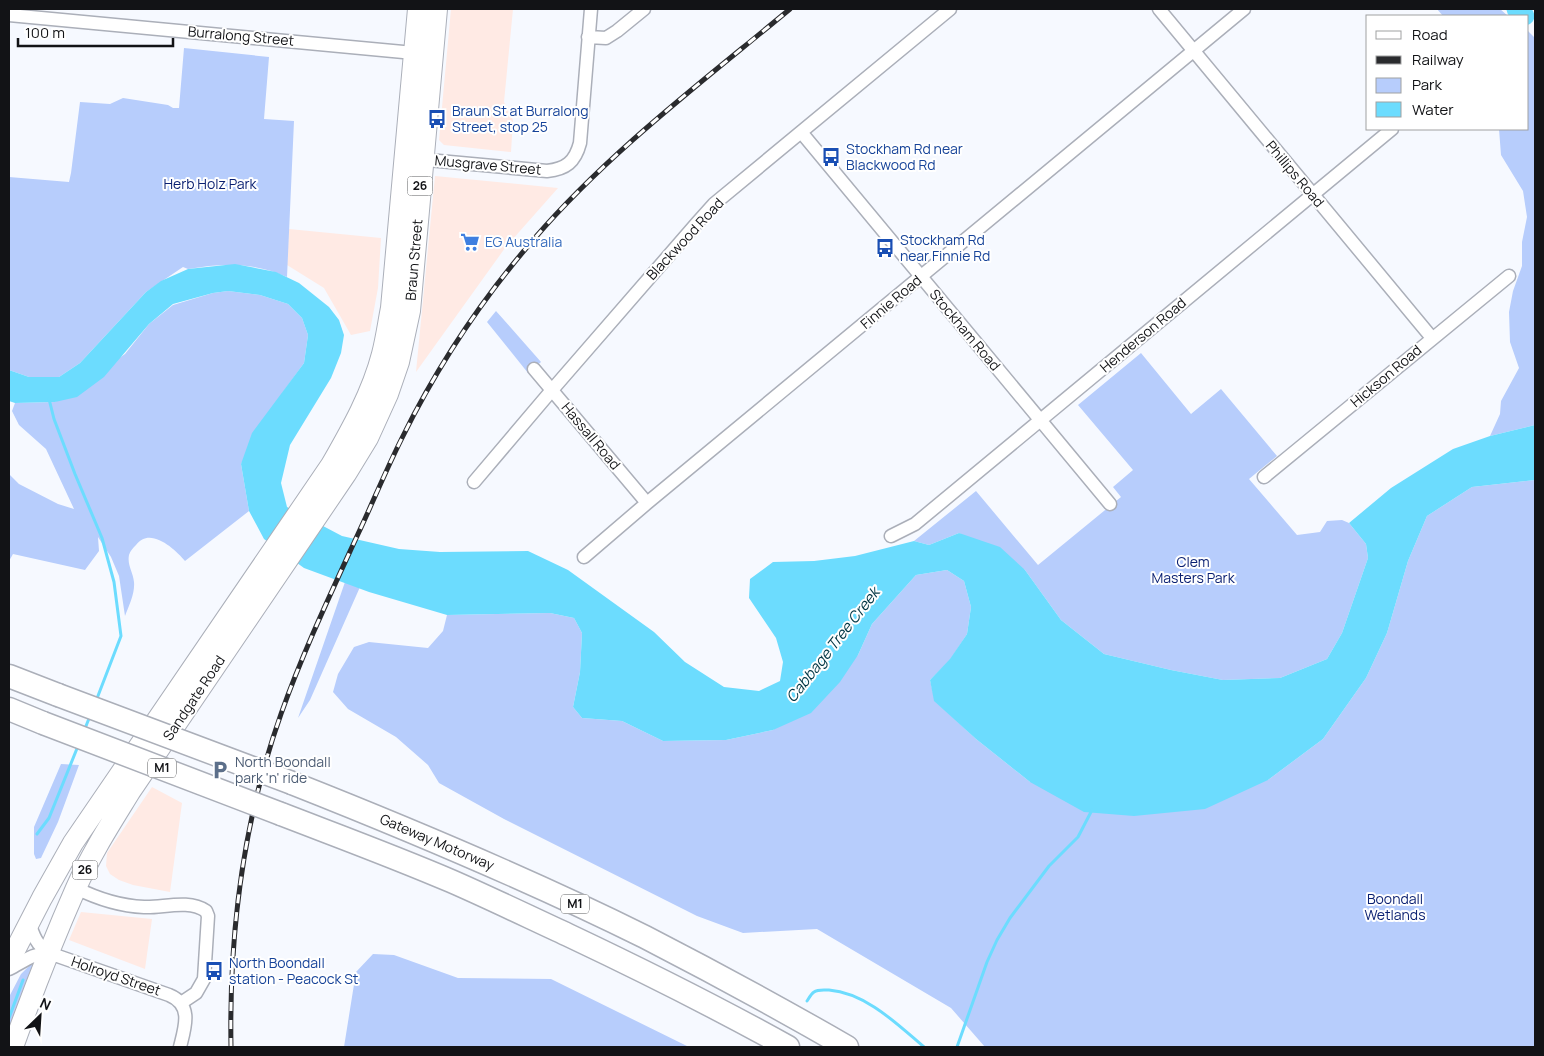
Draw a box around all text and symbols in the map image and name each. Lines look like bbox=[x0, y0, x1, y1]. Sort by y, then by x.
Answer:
scale bar bbox=[18, 15, 172, 47]
legend bbox=[1366, 15, 1529, 130]
street label: Burralong Street bbox=[187, 21, 295, 50]
text: 100 m bbox=[25, 22, 65, 43]
text: Road bbox=[1412, 24, 1448, 45]
text: Railway bbox=[1412, 49, 1464, 70]
text: Park bbox=[1412, 74, 1442, 95]
text: Water bbox=[1412, 99, 1454, 120]
place label: Braun St at Burralong Street, stop 25 bbox=[452, 101, 588, 136]
bus stop icon: Braun St at Burralong Street, stop 25 bbox=[426, 108, 448, 130]
street label: Phillips Road bbox=[1262, 136, 1329, 211]
place label: Stockham Rd near Blackwood Rd bbox=[846, 139, 963, 174]
bus stop icon: Stockham Rd near Blackwood Rd bbox=[820, 146, 842, 168]
street label: Musgrave Street bbox=[434, 150, 543, 179]
park label: Herb Holz Park bbox=[163, 174, 258, 193]
road number: 26 bbox=[408, 177, 432, 196]
street label: Blackwood Road bbox=[642, 194, 728, 284]
street label: Braun Street bbox=[400, 218, 427, 301]
place label: Stockham Rd near Finnie Rd bbox=[900, 230, 990, 265]
supermarket icon: EG Australia bbox=[459, 231, 481, 253]
place label: EG Australia bbox=[485, 232, 562, 251]
bus stop icon: Stockham Rd near Finnie Rd bbox=[874, 237, 896, 259]
street label: Finnie Road bbox=[856, 270, 925, 333]
street label: Stockham Road bbox=[926, 285, 1005, 374]
street label: Henderson Road bbox=[1096, 293, 1190, 376]
street label: Hickson Road bbox=[1346, 340, 1425, 411]
street label: Hassall Road bbox=[558, 398, 625, 473]
park label: Clem Masters Park bbox=[1151, 552, 1236, 587]
water label: Cabbage Tree Creek bbox=[781, 581, 886, 707]
street label: Sandgate Road bbox=[158, 652, 229, 744]
place label: North Boondall park 'n' ride bbox=[235, 752, 331, 787]
road number: M1 bbox=[148, 758, 176, 778]
parking icon: North Boondall park 'n' ride bbox=[209, 759, 231, 781]
street label: Gateway Motorway bbox=[377, 809, 498, 874]
road number: 26 bbox=[72, 860, 98, 880]
park label: Boondall Wetlands bbox=[1364, 889, 1426, 924]
road number: M1 bbox=[561, 894, 589, 914]
street label: Holroyd Street bbox=[69, 951, 164, 1000]
place label: North Boondall station - Peacock St bbox=[229, 953, 359, 988]
bus stop icon: North Boondall station - Peacock St bbox=[203, 960, 225, 982]
north arrow bbox=[15, 991, 65, 1041]
text: N bbox=[37, 993, 54, 1015]

